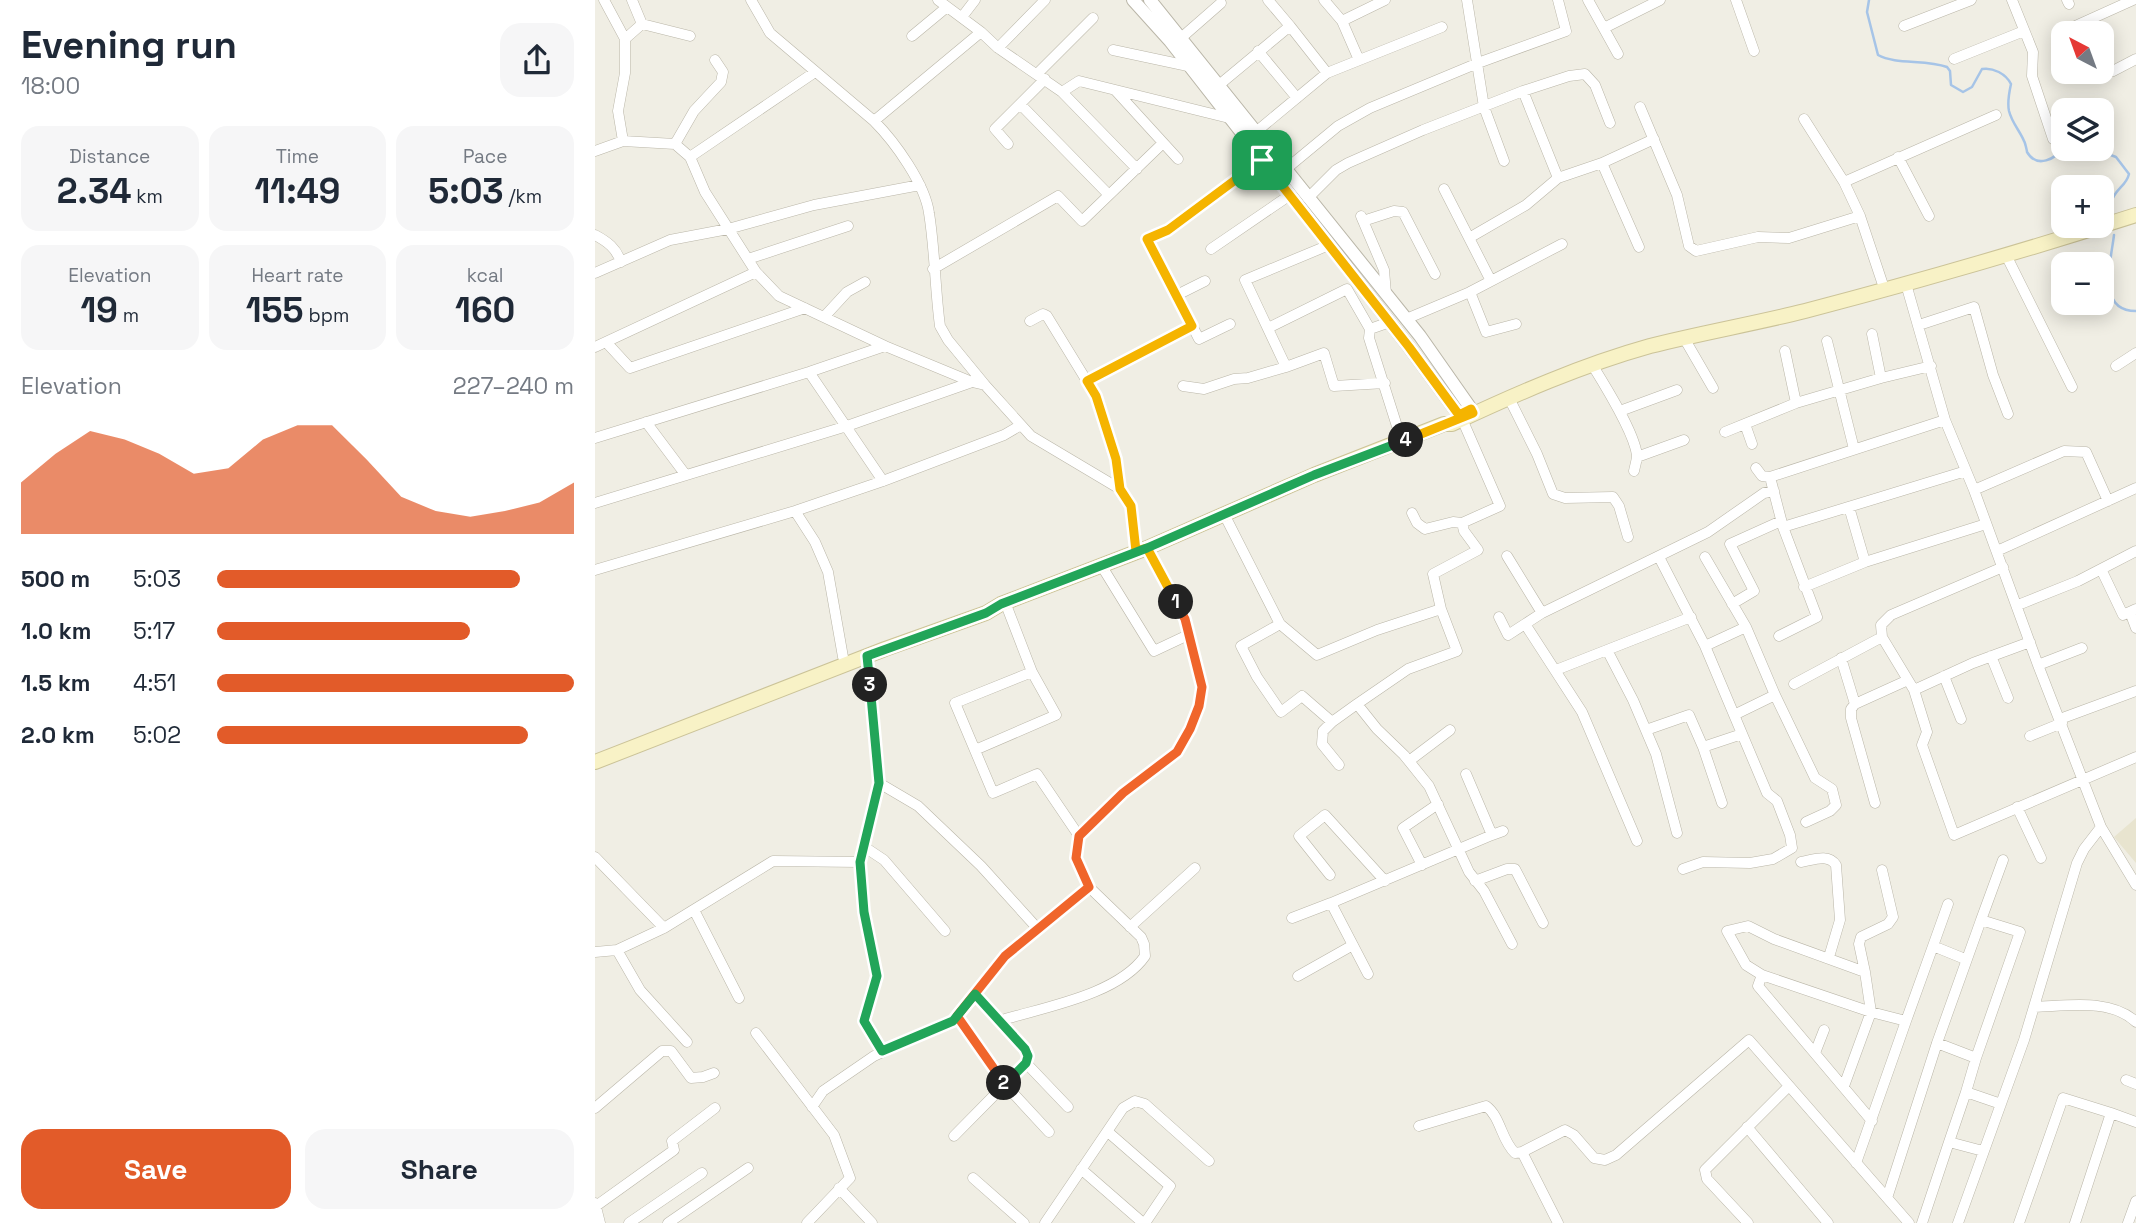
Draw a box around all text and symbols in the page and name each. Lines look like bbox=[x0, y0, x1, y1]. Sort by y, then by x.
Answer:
text: Evening run bbox=[21, 21, 237, 69]
north arrow bbox=[2051, 21, 2114, 84]
map controls bbox=[2051, 21, 2114, 315]
button: share bbox=[500, 23, 574, 97]
text: 18:00 bbox=[21, 71, 80, 101]
button: layers bbox=[2051, 98, 2114, 161]
pin bbox=[1232, 130, 1292, 190]
icon: arrive bbox=[1243, 141, 1281, 179]
text: Distance bbox=[69, 144, 150, 169]
text: Time bbox=[276, 144, 319, 169]
text: Pace bbox=[463, 144, 507, 169]
text: 2.34 bbox=[57, 169, 131, 213]
text: 11:49 bbox=[255, 169, 340, 213]
text: 5:03 bbox=[428, 169, 504, 213]
button: + bbox=[2051, 175, 2114, 238]
text: km bbox=[131, 184, 163, 209]
text: /km bbox=[504, 184, 542, 209]
button: − bbox=[2051, 252, 2114, 315]
text: Elevation bbox=[68, 263, 151, 288]
text: Heart rate bbox=[251, 263, 344, 288]
text: kcal bbox=[467, 263, 504, 288]
text: 19 bbox=[80, 288, 118, 332]
text: 155 bbox=[246, 288, 304, 332]
text: 160 bbox=[455, 288, 515, 332]
text: m bbox=[118, 303, 139, 328]
text: bpm bbox=[304, 303, 349, 328]
text: Elevation bbox=[21, 371, 122, 401]
text: 227–240 m bbox=[453, 371, 574, 401]
pin: 4 bbox=[1389, 422, 1423, 458]
text: 4 bbox=[1399, 427, 1412, 452]
text: 500 m bbox=[21, 564, 90, 594]
text: 5:03 bbox=[133, 564, 181, 594]
pin: 1 bbox=[1159, 584, 1193, 620]
text: 1 bbox=[1171, 589, 1180, 614]
text: 1.0 km bbox=[21, 616, 91, 646]
text: 5:17 bbox=[133, 616, 175, 646]
text: 1.5 km bbox=[21, 668, 91, 698]
text: 4:51 bbox=[133, 668, 176, 698]
pin: 3 bbox=[853, 668, 887, 702]
text: 3 bbox=[864, 672, 875, 697]
text: 2.0 km bbox=[21, 720, 95, 750]
text: 5:02 bbox=[133, 720, 181, 750]
pin: 2 bbox=[987, 1066, 1021, 1100]
text: 2 bbox=[998, 1070, 1009, 1095]
button: Save bbox=[21, 1129, 291, 1209]
button: Share bbox=[305, 1129, 574, 1209]

